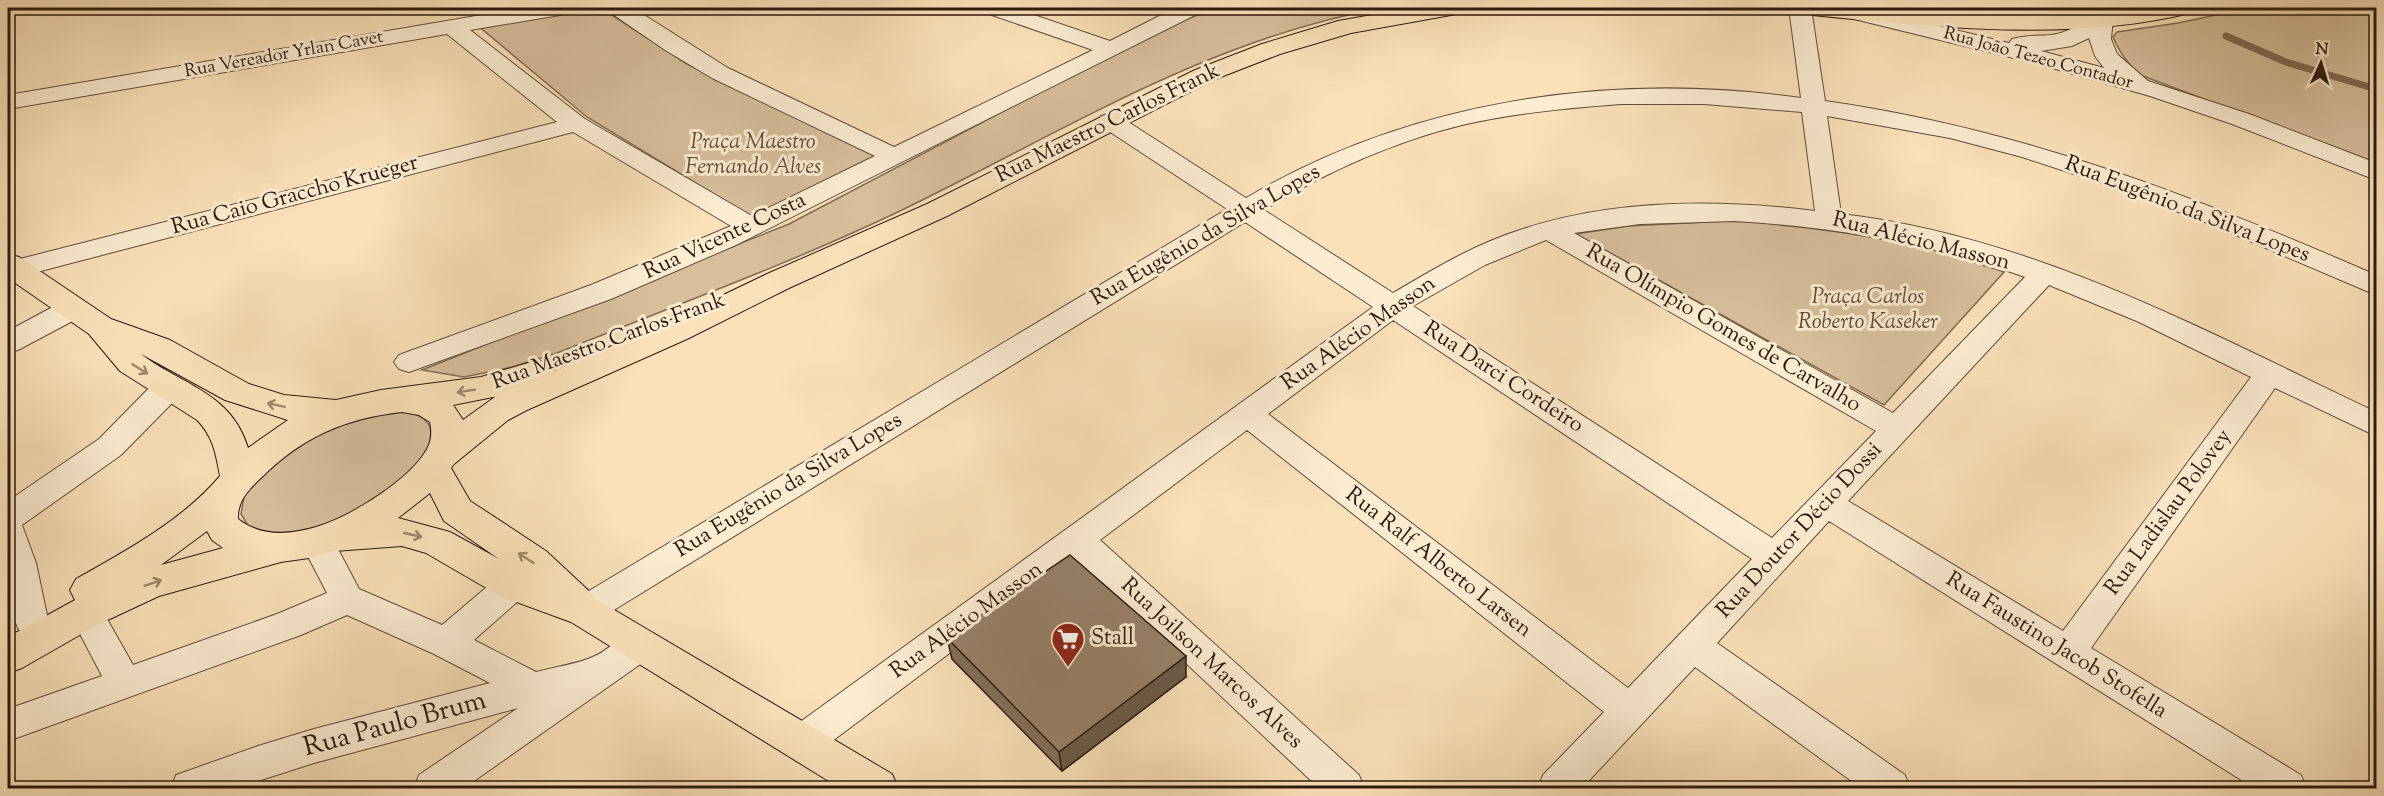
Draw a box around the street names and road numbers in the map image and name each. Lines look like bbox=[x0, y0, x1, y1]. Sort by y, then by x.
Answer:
street label: Rua João Tezeo Contador bbox=[1940, 21, 2136, 97]
street label: Rua Vereador Yrlan Cavet bbox=[183, 25, 385, 85]
street label: Rua Maestro Carlos Frank bbox=[990, 56, 1226, 192]
street label: Rua Caio Graccho Krueger bbox=[168, 148, 422, 244]
street label: Rua Eugênio da Silva Lopes bbox=[2060, 148, 2314, 272]
street label: Rua Eugênio da Silva Lopes bbox=[1085, 157, 1327, 315]
street label: Rua Vicente Costa bbox=[638, 185, 812, 289]
street label: Rua Alécio Masson bbox=[1829, 204, 2013, 280]
street label: Rua Olímpio Gomes de Carvalho bbox=[1579, 237, 1867, 421]
street label: Rua Alécio Masson bbox=[1275, 269, 1443, 399]
street label: Rua Maestro Carlos Frank bbox=[488, 285, 730, 399]
street label: Rua Darci Cordeiro bbox=[1417, 314, 1589, 442]
street label: Rua Eugênio da Silva Lopes bbox=[669, 405, 909, 567]
street label: Rua Ladislau Polovey bbox=[2098, 423, 2240, 603]
street label: Rua Doutor Décio Dossi bbox=[1710, 436, 1890, 626]
street label: Rua Ralf Alberto Larsen bbox=[1338, 480, 1538, 646]
street label: Rua Alécio Masson bbox=[884, 555, 1050, 687]
street label: Rua Faustino Jacob Stofella bbox=[1939, 565, 2173, 727]
street label: Rua Joilson Marcos Alves bbox=[1113, 571, 1309, 757]
street label: Rua Paulo Brum bbox=[299, 682, 491, 768]

